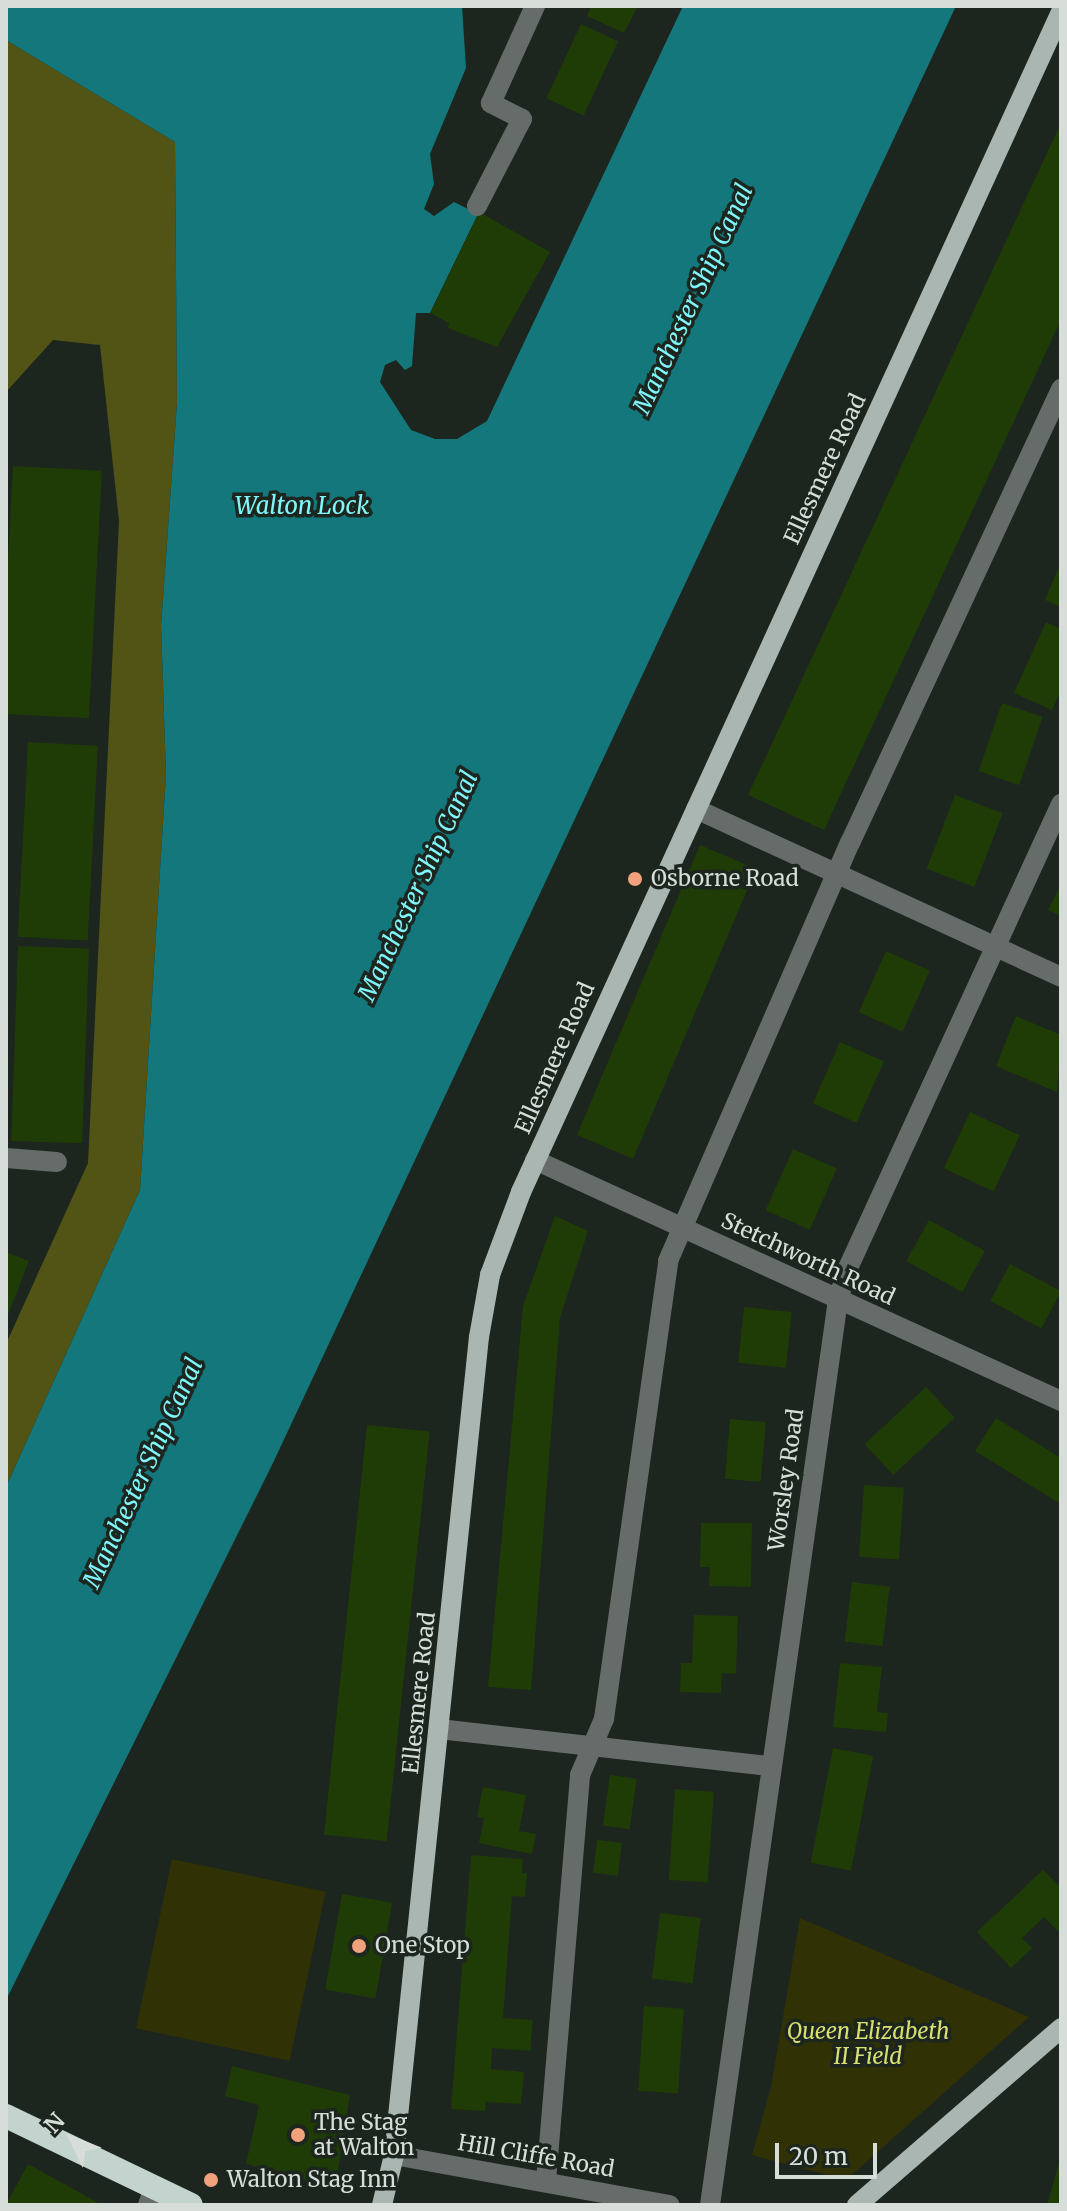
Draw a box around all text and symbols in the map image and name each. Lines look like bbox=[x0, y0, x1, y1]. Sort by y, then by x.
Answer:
water label: Manchester Ship Canal bbox=[627, 180, 759, 418]
street label: Ellesmere Road bbox=[779, 390, 871, 548]
water label: Walton Lock bbox=[235, 492, 369, 520]
water label: Manchester Ship Canal bbox=[352, 767, 484, 1005]
place label: Osborne Road bbox=[651, 866, 799, 892]
marker: Osborne Road bbox=[626, 870, 644, 888]
street label: Ellesmere Road bbox=[510, 978, 600, 1138]
street label: Stetchworth Road bbox=[717, 1207, 899, 1311]
water label: Manchester Ship Canal bbox=[77, 1354, 209, 1592]
street label: Worsley Road bbox=[763, 1407, 809, 1553]
street label: Ellesmere Road bbox=[397, 1611, 441, 1775]
place label: One Stop bbox=[375, 1933, 470, 1959]
marker: One Stop bbox=[350, 1937, 368, 1955]
park label: Queen Elizabeth II Field bbox=[787, 2018, 949, 2070]
north arrow bbox=[32, 2099, 112, 2179]
text: N bbox=[38, 2107, 71, 2139]
place label: The Stag at Walton bbox=[314, 2109, 414, 2160]
marker: The Stag at Walton bbox=[289, 2126, 307, 2144]
scale bar bbox=[779, 2127, 881, 2177]
street label: Hill Cliffe Road bbox=[456, 2129, 616, 2183]
text: 20 m bbox=[789, 2141, 848, 2172]
place label: Walton Stag Inn bbox=[227, 2167, 396, 2193]
marker: Walton Stag Inn bbox=[202, 2171, 220, 2189]

